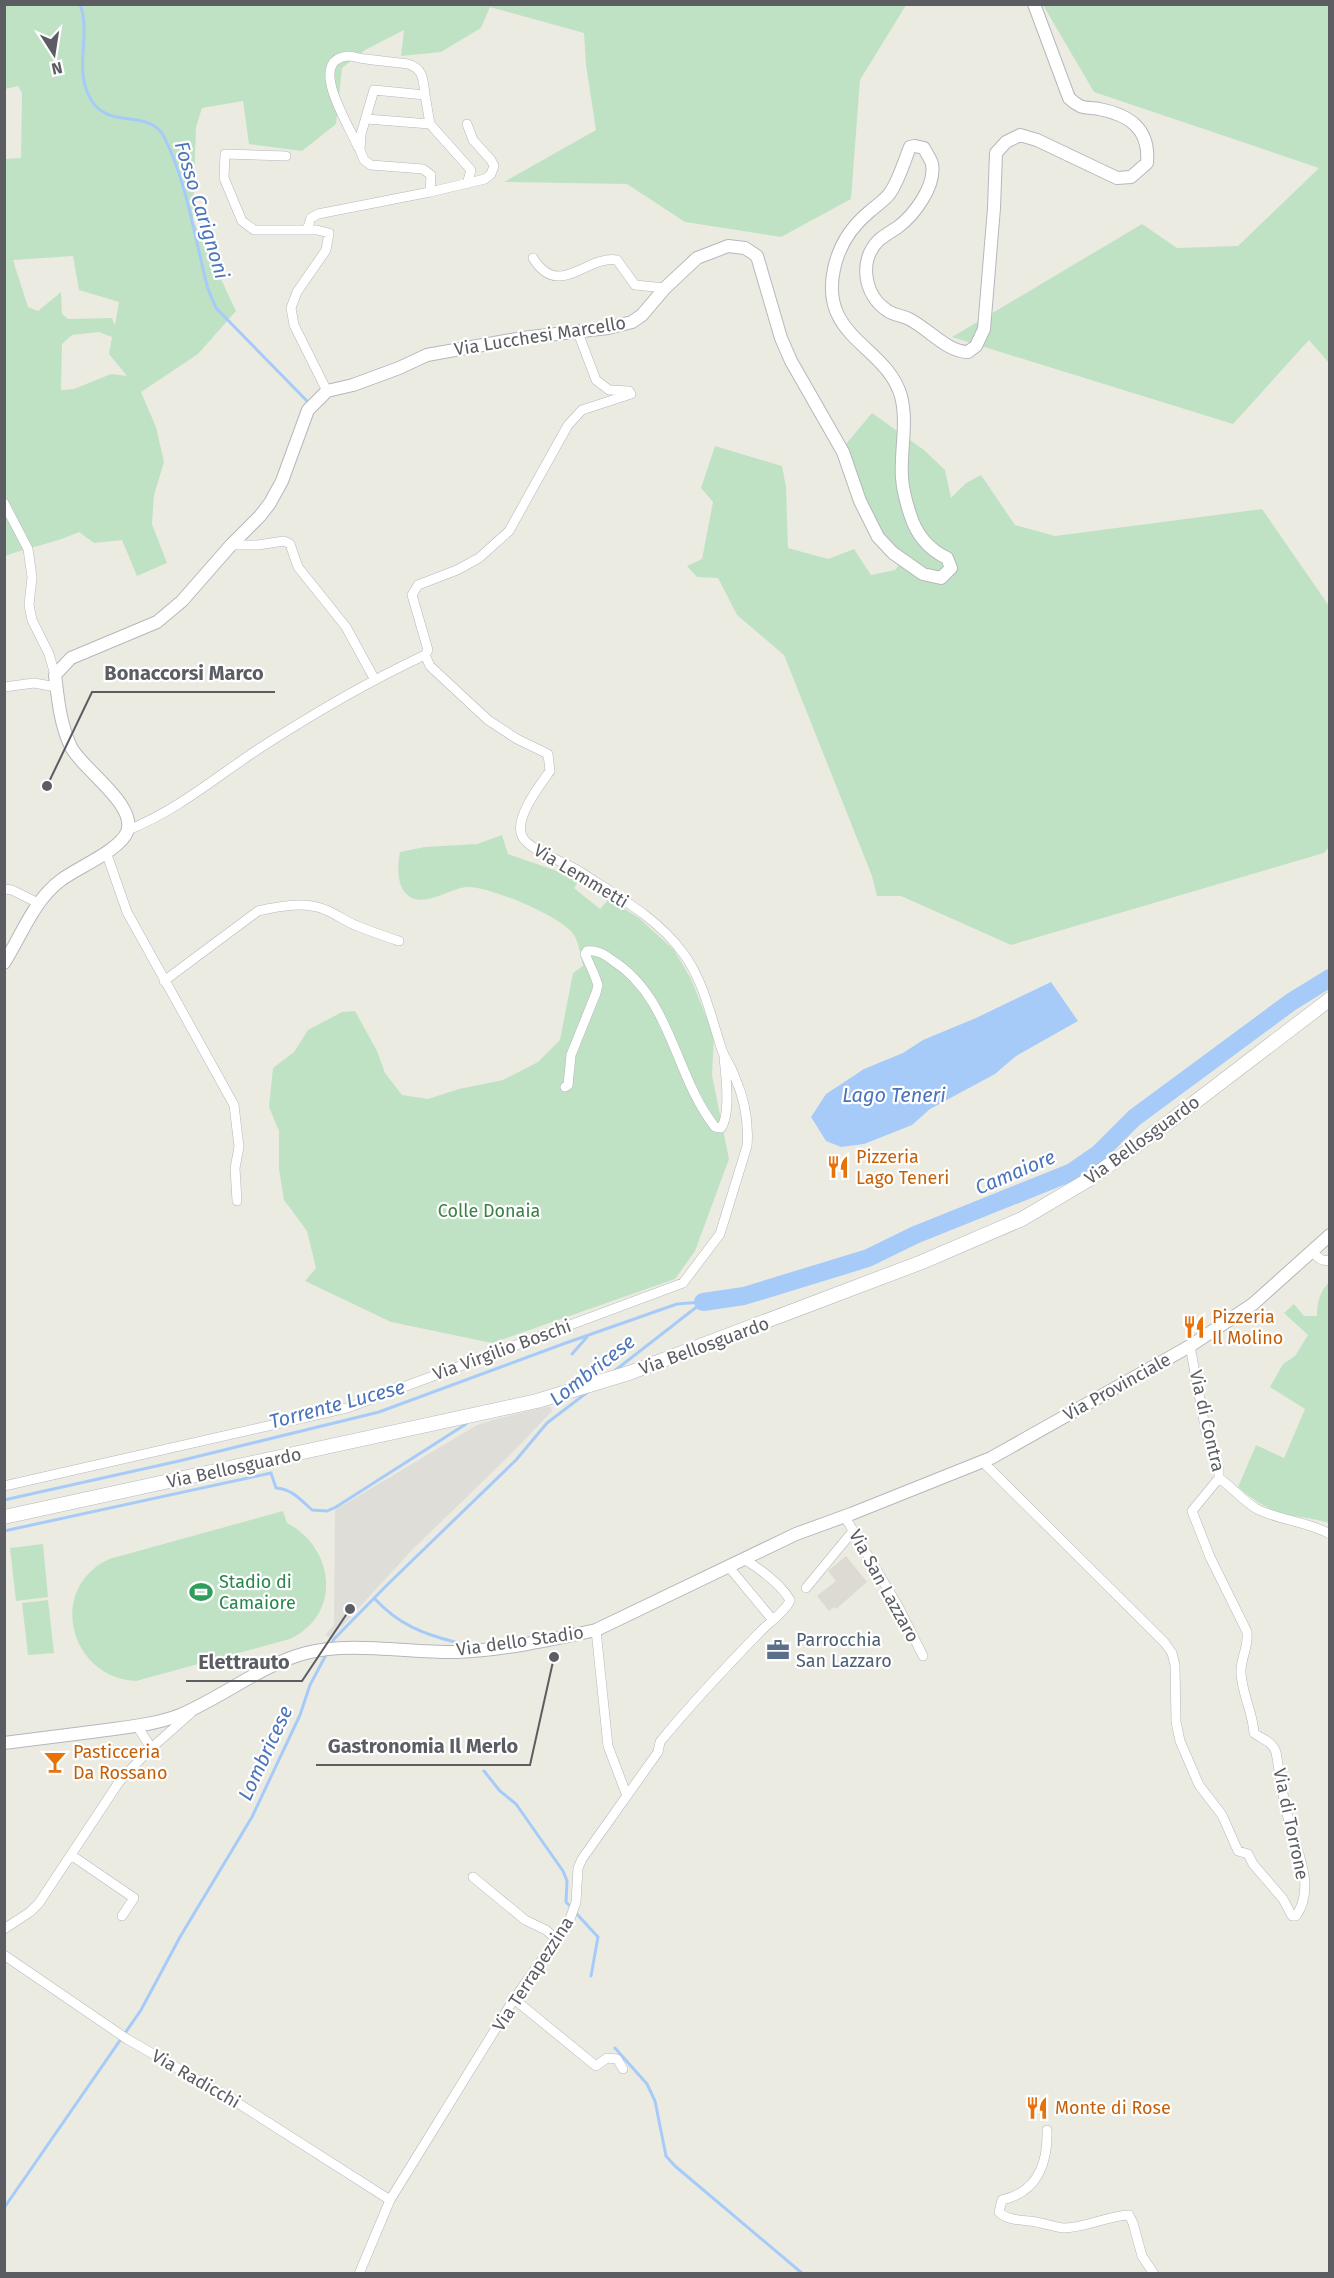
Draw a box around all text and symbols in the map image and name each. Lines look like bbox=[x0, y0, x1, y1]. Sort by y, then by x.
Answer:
north arrow bbox=[24, 24, 84, 84]
text: N bbox=[50, 58, 64, 79]
water label: Fosso Carignoni bbox=[170, 138, 234, 282]
street label: Via Lucchesi Marcello bbox=[453, 312, 627, 360]
callout: Bonaccorsi Marco bbox=[92, 654, 275, 692]
text: Bonaccorsi Marco bbox=[104, 661, 264, 685]
street label: Via Lemmetti bbox=[530, 839, 632, 913]
water label: Lago Teneri bbox=[842, 1083, 946, 1107]
street label: Via Bellosguardo bbox=[1080, 1091, 1204, 1189]
water label: Camaiore bbox=[971, 1144, 1059, 1200]
place label: Pizzeria Lago Teneri bbox=[856, 1146, 949, 1189]
restaurant icon: Pizzeria Lago Teneri bbox=[825, 1154, 851, 1180]
park label: Colle Donaia bbox=[438, 1200, 540, 1222]
place label: Pizzeria Il Molino bbox=[1212, 1306, 1283, 1349]
street label: Via Bellosguardo bbox=[636, 1312, 772, 1380]
restaurant icon: Pizzeria Il Molino bbox=[1181, 1314, 1207, 1340]
street label: Via Virgilio Boschi bbox=[430, 1315, 574, 1385]
water label: Lombricese bbox=[545, 1329, 639, 1411]
street label: Via Provinciale bbox=[1059, 1348, 1175, 1426]
street label: Via di Contra bbox=[1185, 1368, 1229, 1474]
water label: Torrente Lucese bbox=[267, 1374, 407, 1434]
street label: Via Bellosguardo bbox=[165, 1443, 303, 1493]
street label: Via San Lazzaro bbox=[844, 1526, 924, 1646]
place label: Stadio di Camaiore bbox=[219, 1571, 296, 1614]
sports icon: Stadio di Camaiore bbox=[188, 1579, 214, 1605]
street label: Via dello Stadio bbox=[455, 1621, 585, 1661]
place label: Parrocchia San Lazzaro bbox=[796, 1629, 892, 1672]
office icon: Parrocchia San Lazzaro bbox=[765, 1637, 791, 1663]
callout: Elettrauto bbox=[186, 1643, 302, 1681]
text: Elettrauto bbox=[198, 1650, 290, 1674]
water label: Lombricese bbox=[233, 1702, 297, 1804]
callout: Gastronomia Il Merlo bbox=[316, 1727, 530, 1765]
text: Gastronomia Il Merlo bbox=[328, 1734, 519, 1758]
place label: Pasticceria Da Rossano bbox=[73, 1741, 167, 1784]
bar icon: Pasticceria Da Rossano bbox=[42, 1749, 68, 1775]
street label: Via di Torrone bbox=[1268, 1766, 1314, 1882]
street label: Via Terrapezzina bbox=[488, 1913, 578, 2035]
street label: Via Radicchi bbox=[148, 2045, 244, 2113]
restaurant icon: Monte di Rose bbox=[1024, 2095, 1050, 2121]
place label: Monte di Rose bbox=[1055, 2097, 1171, 2119]

